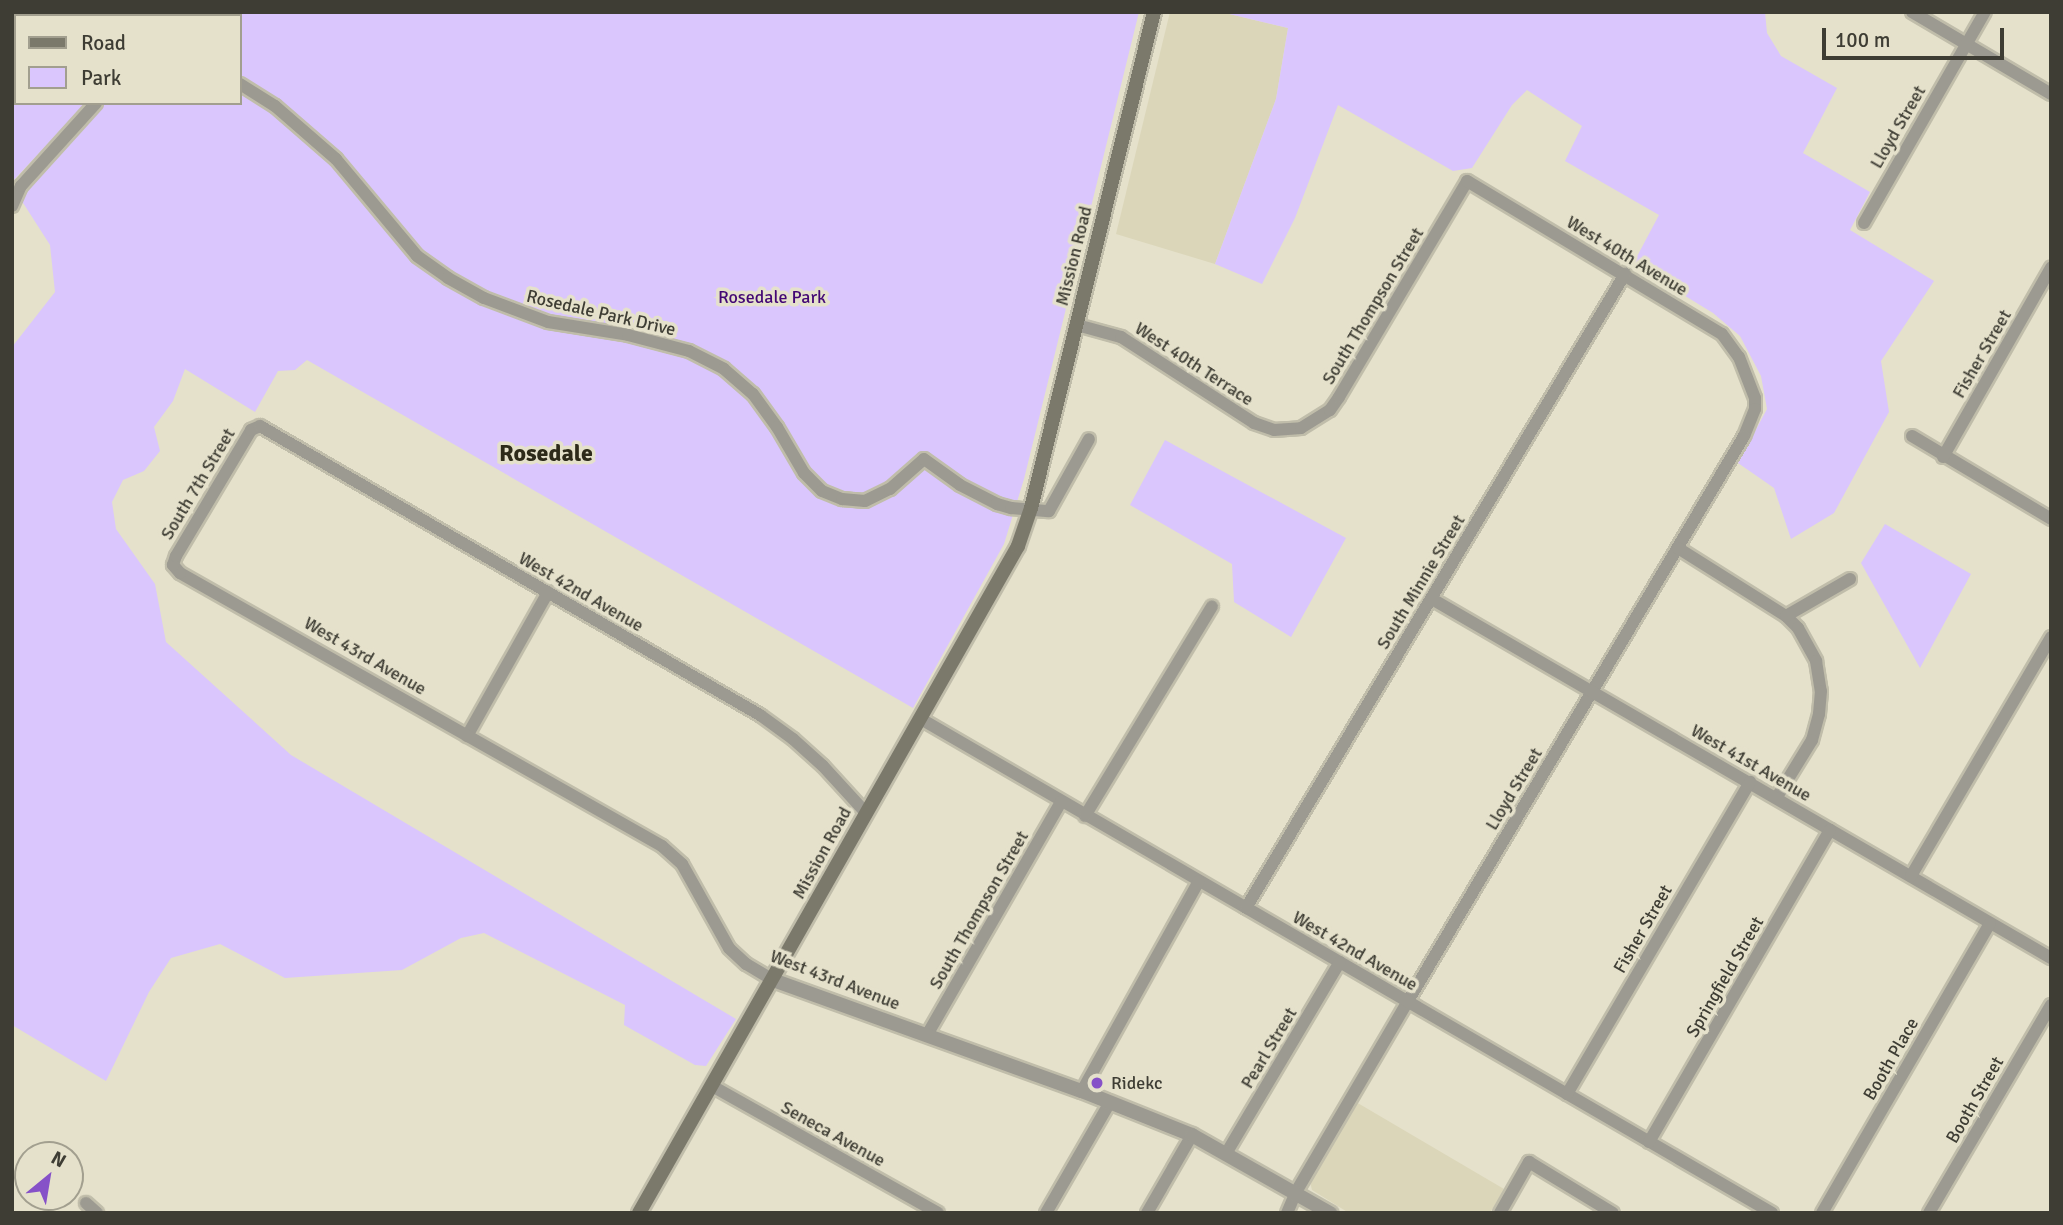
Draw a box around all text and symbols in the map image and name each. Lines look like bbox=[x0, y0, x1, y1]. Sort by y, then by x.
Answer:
legend bbox=[14, 14, 242, 105]
scale bar bbox=[1825, 14, 2007, 58]
text: 100 m bbox=[1835, 27, 1890, 53]
text: Road bbox=[81, 30, 126, 56]
text: Park bbox=[81, 65, 121, 91]
street label: Lloyd Street bbox=[1866, 82, 1930, 172]
street label: Mission Road bbox=[1051, 204, 1097, 308]
street label: West 40th Avenue bbox=[1562, 211, 1692, 301]
street label: South Thompson Street bbox=[1318, 224, 1428, 388]
street label: Rosedale Park Drive bbox=[524, 285, 678, 341]
park label: Rosedale Park bbox=[718, 286, 826, 308]
street label: Fisher Street bbox=[1948, 306, 2016, 402]
street label: West 40th Terrace bbox=[1131, 318, 1257, 410]
street label: South 7th Street bbox=[156, 424, 240, 544]
district label: Rosedale bbox=[499, 440, 593, 468]
street label: South Minnie Street bbox=[1372, 511, 1470, 653]
street label: West 42nd Avenue bbox=[515, 547, 647, 637]
street label: West 43rd Avenue bbox=[300, 612, 430, 700]
street label: West 41st Avenue bbox=[1687, 720, 1815, 806]
street label: Lloyd Street bbox=[1481, 744, 1547, 834]
street label: Mission Road bbox=[788, 803, 856, 903]
street label: South Thompson Street bbox=[925, 827, 1033, 993]
street label: Fisher Street bbox=[1609, 881, 1677, 977]
street label: West 42nd Avenue bbox=[1289, 906, 1421, 996]
street label: Springfield Street bbox=[1682, 913, 1768, 1041]
street label: West 43rd Avenue bbox=[767, 945, 903, 1015]
street label: Pearl Street bbox=[1236, 1004, 1302, 1092]
street label: Booth Place bbox=[1859, 1014, 1923, 1104]
street label: Booth Street bbox=[1942, 1053, 2008, 1147]
place label: Ridekc bbox=[1111, 1072, 1162, 1094]
marker: Ridekc bbox=[1089, 1075, 1105, 1091]
street label: Seneca Avenue bbox=[777, 1097, 889, 1171]
north arrow bbox=[14, 1141, 84, 1211]
text: N bbox=[47, 1146, 70, 1173]

